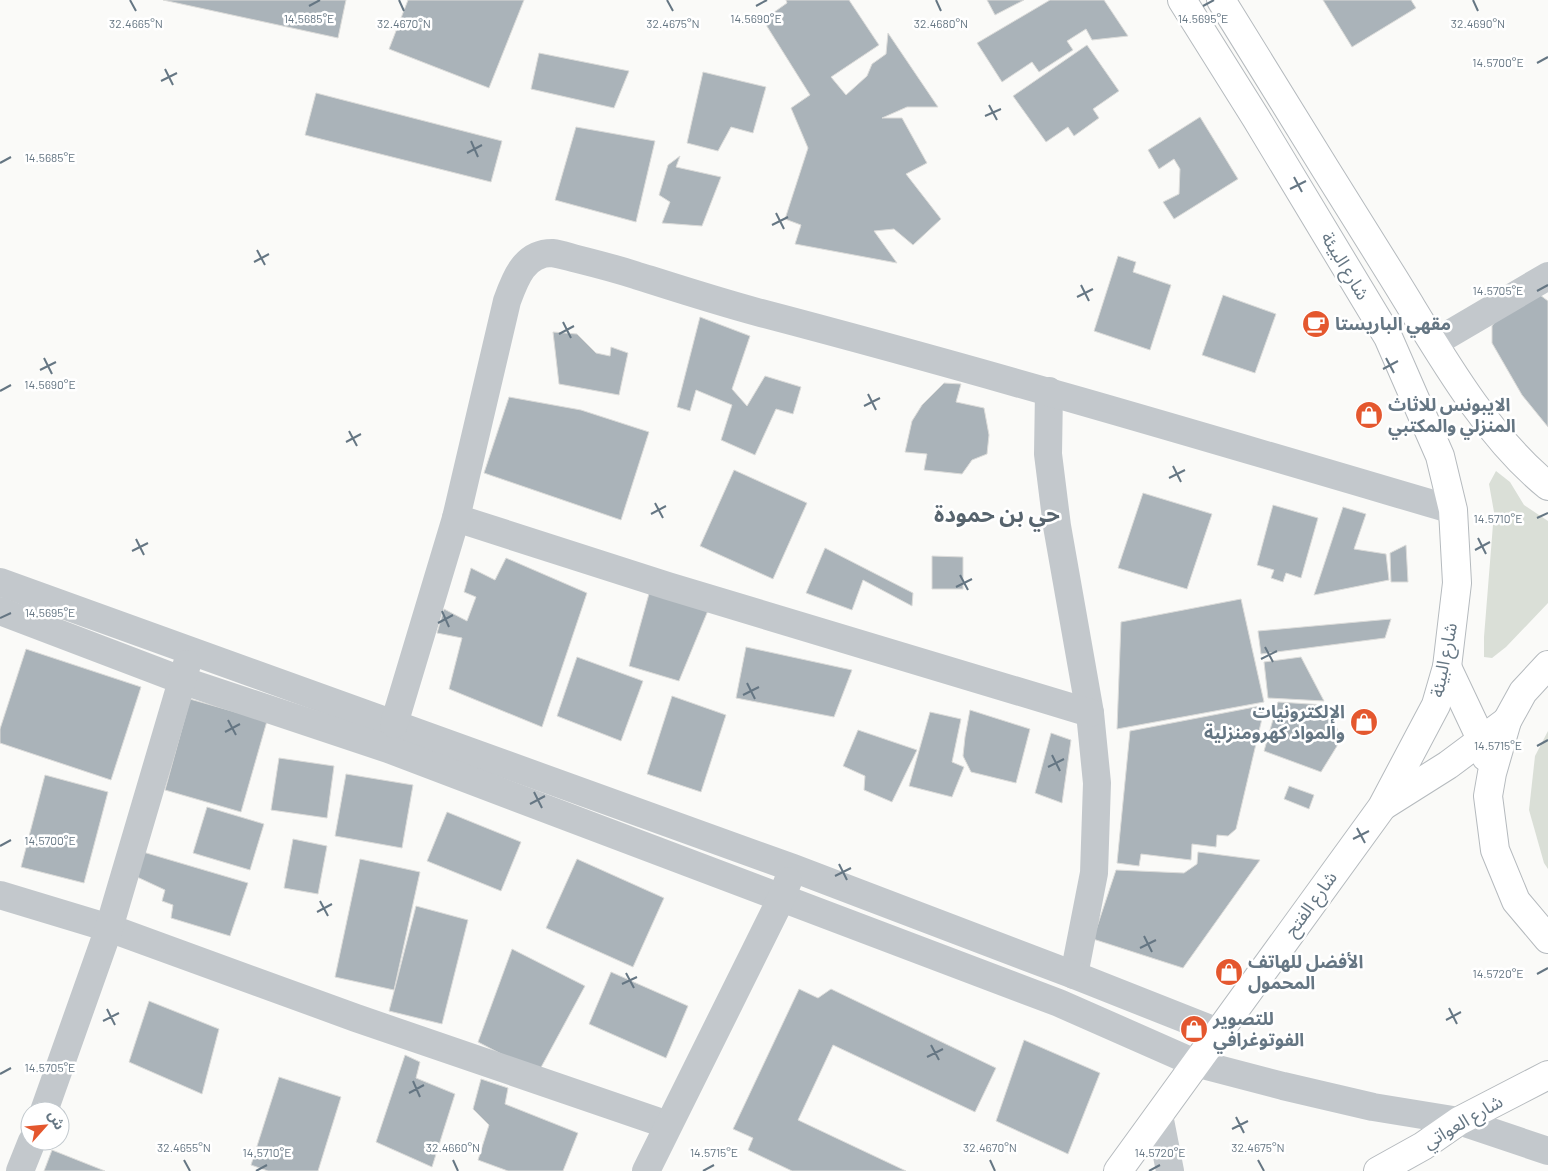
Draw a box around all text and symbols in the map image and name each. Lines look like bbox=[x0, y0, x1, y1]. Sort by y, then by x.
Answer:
text: 14.5685°E bbox=[284, 11, 334, 25]
text: 14.5690°E bbox=[730, 11, 782, 25]
text: 14.5695°E bbox=[1178, 11, 1228, 25]
text: 32.4665°N bbox=[109, 16, 163, 30]
text: 32.4670°N bbox=[377, 16, 431, 30]
text: 32.4675°N bbox=[646, 16, 700, 30]
text: 32.4680°N bbox=[914, 16, 968, 30]
text: 32.4690°N bbox=[1451, 16, 1505, 30]
text: 14.5700°E bbox=[1472, 55, 1524, 69]
text: 14.5685°E bbox=[25, 150, 75, 164]
street label: شارع البيئة bbox=[1314, 227, 1375, 306]
text: 14.5705°E bbox=[1473, 283, 1523, 297]
cafe icon: مقهي الباريستا bbox=[1301, 309, 1331, 339]
place label: مقهي الباريستا bbox=[1335, 312, 1451, 338]
text: 14.5690°E bbox=[24, 377, 76, 391]
place label: الايبونس للاثاث المنزلي والمكتبي bbox=[1388, 393, 1516, 440]
shop icon: الايبونس للاثاث المنزلي والمكتبي bbox=[1354, 400, 1384, 430]
district label: حي بن حمودة bbox=[934, 500, 1060, 532]
text: 14.5710°E bbox=[1474, 511, 1522, 525]
text: 14.5695°E bbox=[25, 605, 75, 619]
street label: شارع البيئة bbox=[1425, 621, 1465, 700]
place label: الإلكترونيات والمواد كهرومنزلية bbox=[1204, 700, 1345, 744]
shop icon: الإلكترونيات والمواد كهرومنزلية bbox=[1349, 707, 1379, 737]
text: 14.5715°E bbox=[1474, 738, 1522, 752]
text: 14.5700°E bbox=[24, 833, 76, 847]
street label: شارع الفتح bbox=[1279, 867, 1344, 943]
place label: الأفضل للهاتف المحمول bbox=[1248, 950, 1363, 994]
shop icon: الأفضل للهاتف المحمول bbox=[1214, 957, 1244, 987]
text: 14.5720°E bbox=[1472, 966, 1524, 980]
place label: للتصوير الفوتوغرافي bbox=[1212, 1007, 1304, 1054]
shop icon: للتصوير الفوتوغرافي bbox=[1179, 1014, 1209, 1044]
text: 14.5705°E bbox=[25, 1060, 75, 1074]
street label: شارع العواتي bbox=[1419, 1089, 1508, 1156]
north arrow bbox=[20, 1101, 70, 1151]
text: ش bbox=[45, 1107, 69, 1132]
text: 32.4655°N bbox=[157, 1140, 211, 1154]
text: 32.4660°N bbox=[426, 1140, 480, 1154]
text: 32.4670°N bbox=[963, 1140, 1017, 1154]
text: 32.4675°N bbox=[1231, 1140, 1285, 1154]
text: 14.5710°E bbox=[243, 1145, 291, 1159]
text: 14.5715°E bbox=[690, 1145, 738, 1159]
text: 14.5720°E bbox=[1134, 1145, 1186, 1159]

